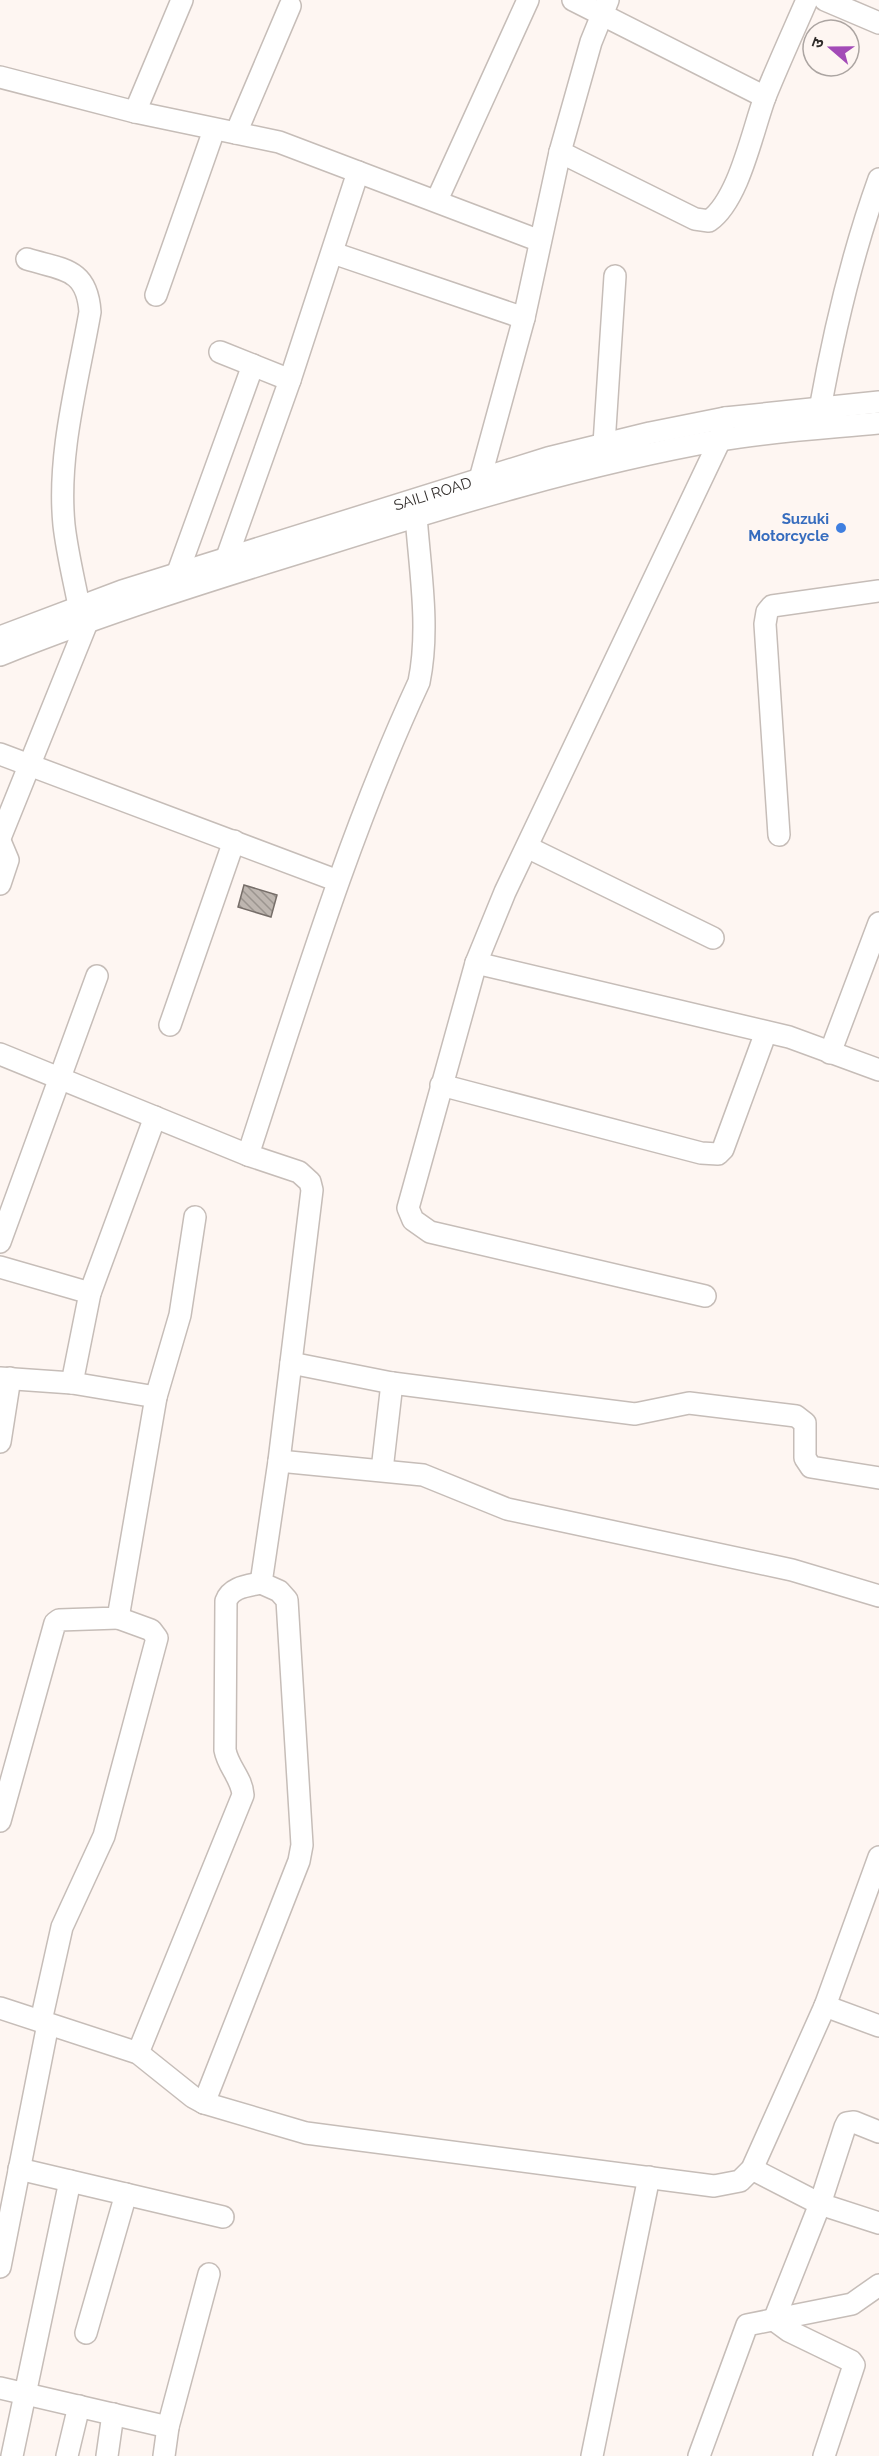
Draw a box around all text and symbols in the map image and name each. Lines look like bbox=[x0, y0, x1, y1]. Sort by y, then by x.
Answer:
north arrow bbox=[801, 18, 861, 78]
text: उ bbox=[807, 35, 828, 51]
street label: SAILI ROAD bbox=[392, 473, 474, 515]
place label: Suzuki Motorcycle bbox=[748, 510, 829, 545]
marker: Suzuki Motorcycle bbox=[834, 521, 848, 535]

